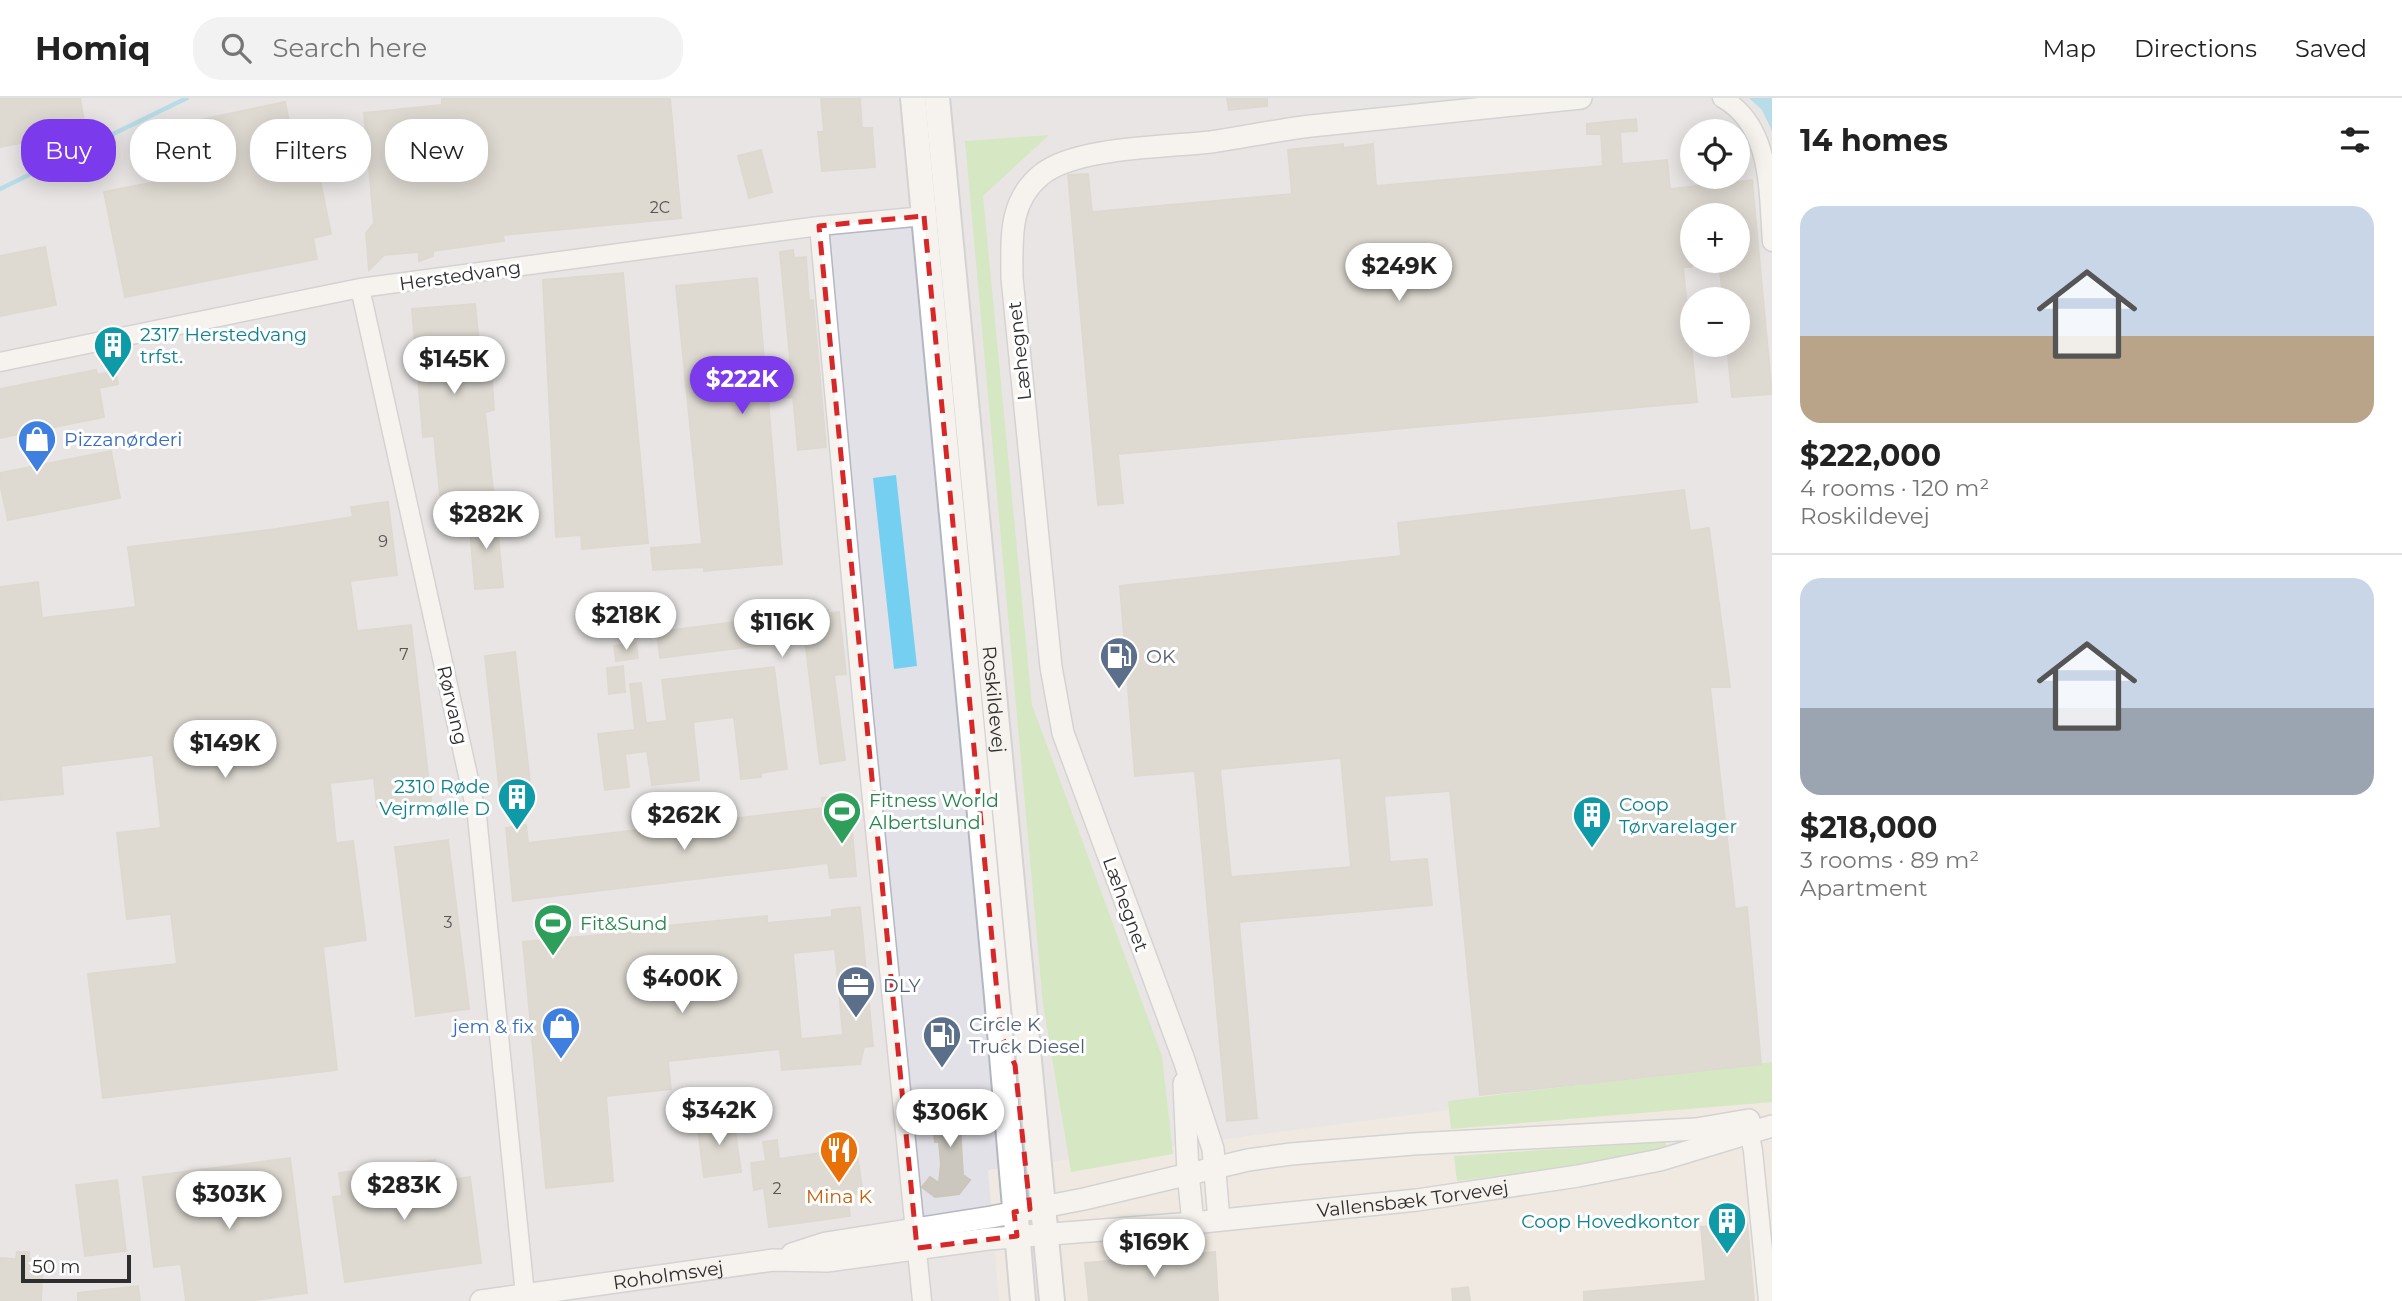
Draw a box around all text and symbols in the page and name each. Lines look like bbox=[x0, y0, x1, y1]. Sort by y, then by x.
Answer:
search box bbox=[193, 17, 683, 80]
text: Homiq bbox=[35, 28, 151, 68]
icon: search bbox=[217, 29, 255, 67]
text: Search here bbox=[273, 32, 427, 64]
text: Map bbox=[2043, 34, 2096, 63]
text: Directions bbox=[2134, 34, 2257, 63]
text: Saved bbox=[2295, 34, 2367, 63]
chip: Buy bbox=[21, 119, 116, 182]
chip: Rent bbox=[130, 119, 236, 182]
chip: Filters bbox=[250, 119, 371, 182]
chip: New bbox=[385, 119, 488, 182]
map controls bbox=[1680, 119, 1750, 357]
button: locate bbox=[1680, 119, 1750, 189]
icon: filters bbox=[2336, 121, 2374, 159]
text: 14 homes bbox=[1800, 122, 1948, 159]
house number: 2C bbox=[650, 198, 670, 217]
button: + bbox=[1680, 203, 1750, 273]
pin: $249K bbox=[1350, 244, 1448, 303]
icon: home bbox=[2024, 251, 2150, 377]
text: $249K bbox=[1361, 252, 1437, 280]
street label: Herstedvang bbox=[398, 256, 522, 295]
button: − bbox=[1680, 287, 1750, 357]
street label: Læhegnet bbox=[1003, 300, 1036, 402]
place label: 2317 Herstedvang trfst. bbox=[140, 323, 307, 368]
building icon: 2317 Herstedvang trfst. bbox=[92, 324, 134, 379]
pin: $145K bbox=[405, 336, 503, 396]
text: $145K bbox=[419, 345, 489, 373]
pin: $222K bbox=[693, 356, 791, 416]
text: $222K bbox=[706, 365, 778, 393]
shop icon: Pizzanørderi bbox=[16, 418, 58, 473]
place label: Pizzanørderi bbox=[64, 428, 182, 451]
text: $222,000 bbox=[1800, 437, 1941, 474]
text: 4 rooms · 120 m² bbox=[1800, 474, 1989, 502]
pin: $282K bbox=[437, 491, 535, 551]
text: $282K bbox=[449, 500, 523, 528]
text: Roskildevej bbox=[1800, 502, 1930, 530]
house number: 9 bbox=[378, 532, 388, 551]
pin: $218K bbox=[577, 592, 675, 652]
pin: $116K bbox=[733, 600, 831, 659]
text: $218K bbox=[591, 601, 661, 629]
text: $116K bbox=[750, 608, 814, 636]
icon: home bbox=[2024, 623, 2150, 749]
fuel station icon: OK bbox=[1098, 635, 1140, 690]
house number: 7 bbox=[399, 645, 409, 664]
street label: Roskildevej bbox=[977, 645, 1011, 754]
place label: OK bbox=[1146, 645, 1176, 668]
street label: Rørvang bbox=[432, 663, 473, 747]
pin: $149K bbox=[176, 720, 274, 780]
text: $149K bbox=[190, 729, 260, 757]
place label: 2310 Røde Vejrmølle D bbox=[379, 775, 490, 820]
building icon: 2310 Røde Vejrmølle D bbox=[496, 776, 538, 831]
place label: Fitness World Albertslund bbox=[869, 789, 999, 834]
sports icon: Fitness World Albertslund bbox=[821, 790, 863, 845]
pin: $262K bbox=[635, 792, 733, 852]
place label: Coop Tørvarelager bbox=[1619, 793, 1737, 838]
building icon: Coop Tørvarelager bbox=[1571, 794, 1613, 849]
text: $262K bbox=[647, 801, 721, 829]
text: $218,000 bbox=[1800, 809, 1937, 846]
text: 3 rooms · 89 m² bbox=[1800, 846, 1979, 874]
street label: Læhegnet bbox=[1098, 854, 1153, 955]
text: Apartment bbox=[1800, 874, 1928, 902]
sports icon: Fit&Sund bbox=[532, 902, 574, 957]
place label: Fit&Sund bbox=[580, 912, 667, 935]
house number: 3 bbox=[443, 913, 453, 932]
pin: $400K bbox=[633, 956, 731, 1015]
text: $400K bbox=[642, 964, 722, 992]
office icon: DLY bbox=[835, 964, 877, 1019]
place label: DLY bbox=[883, 974, 921, 997]
shop icon: jem & fix bbox=[540, 1005, 582, 1060]
place label: Circle K Truck Diesel bbox=[969, 1013, 1085, 1058]
fuel station icon: Circle K Truck Diesel bbox=[921, 1014, 963, 1069]
place label: jem & fix bbox=[451, 1015, 534, 1038]
pin: $342K bbox=[670, 1088, 768, 1147]
pin: $306K bbox=[901, 1090, 999, 1149]
text: $342K bbox=[682, 1096, 756, 1124]
text: $306K bbox=[912, 1098, 988, 1126]
restaurant icon: Mina K bbox=[818, 1129, 860, 1184]
pin: $283K bbox=[355, 1162, 453, 1222]
text: $283K bbox=[367, 1171, 441, 1199]
pin: $303K bbox=[180, 1172, 278, 1231]
street label: Vallensbæk Torvevej bbox=[1316, 1176, 1510, 1222]
house number: 2 bbox=[772, 1179, 782, 1198]
text: $303K bbox=[192, 1180, 266, 1208]
place label: Mina K bbox=[806, 1185, 872, 1208]
building icon: Coop Hovedkontor bbox=[1706, 1200, 1748, 1255]
place label: Coop Hovedkontor bbox=[1521, 1210, 1700, 1233]
pin: $169K bbox=[1105, 1220, 1203, 1279]
text: $169K bbox=[1119, 1228, 1189, 1256]
scale bar bbox=[21, 1252, 131, 1284]
text: 50 m bbox=[32, 1255, 80, 1278]
street label: Roholmsvej bbox=[611, 1256, 725, 1294]

